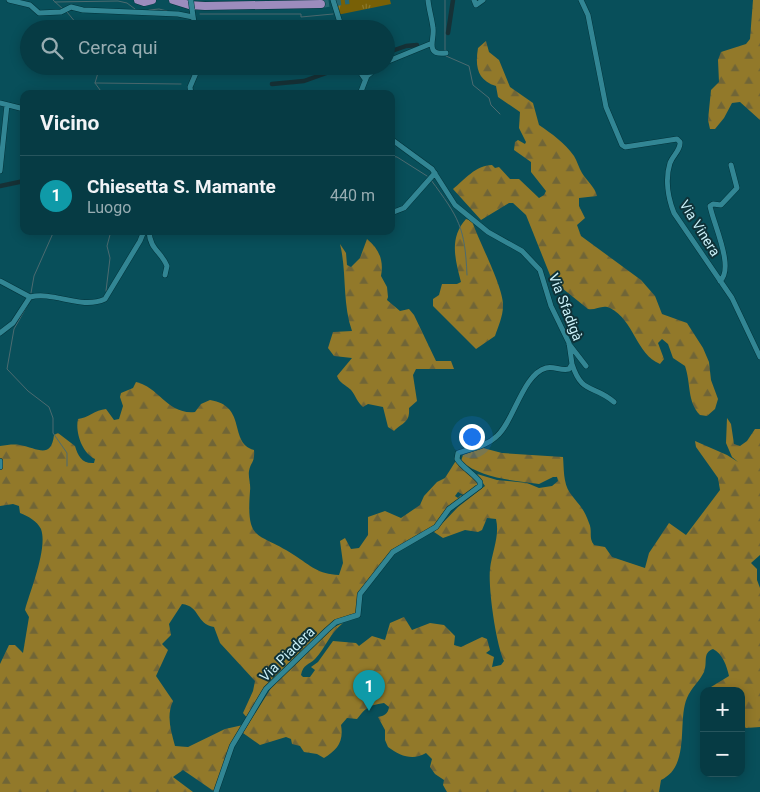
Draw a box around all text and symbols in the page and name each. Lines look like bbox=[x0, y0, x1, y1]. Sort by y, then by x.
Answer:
search box bbox=[20, 20, 395, 75]
icon: search bbox=[38, 34, 66, 62]
text: Cerca qui bbox=[78, 36, 158, 59]
text: Vicino bbox=[40, 111, 99, 135]
text: Chiesetta S. Mamante bbox=[87, 175, 276, 198]
text: 1 bbox=[51, 186, 61, 205]
text: 440 m bbox=[330, 186, 375, 205]
street label: Via Vinera bbox=[677, 197, 723, 259]
text: Luogo bbox=[87, 198, 131, 217]
street label: Via Sfadigà bbox=[546, 271, 586, 343]
your location bbox=[459, 424, 485, 450]
street label: Via Piadera bbox=[256, 623, 318, 685]
pin: 1 bbox=[353, 670, 385, 711]
map controls bbox=[700, 687, 745, 777]
button: + bbox=[700, 687, 745, 732]
button: − bbox=[700, 732, 745, 777]

